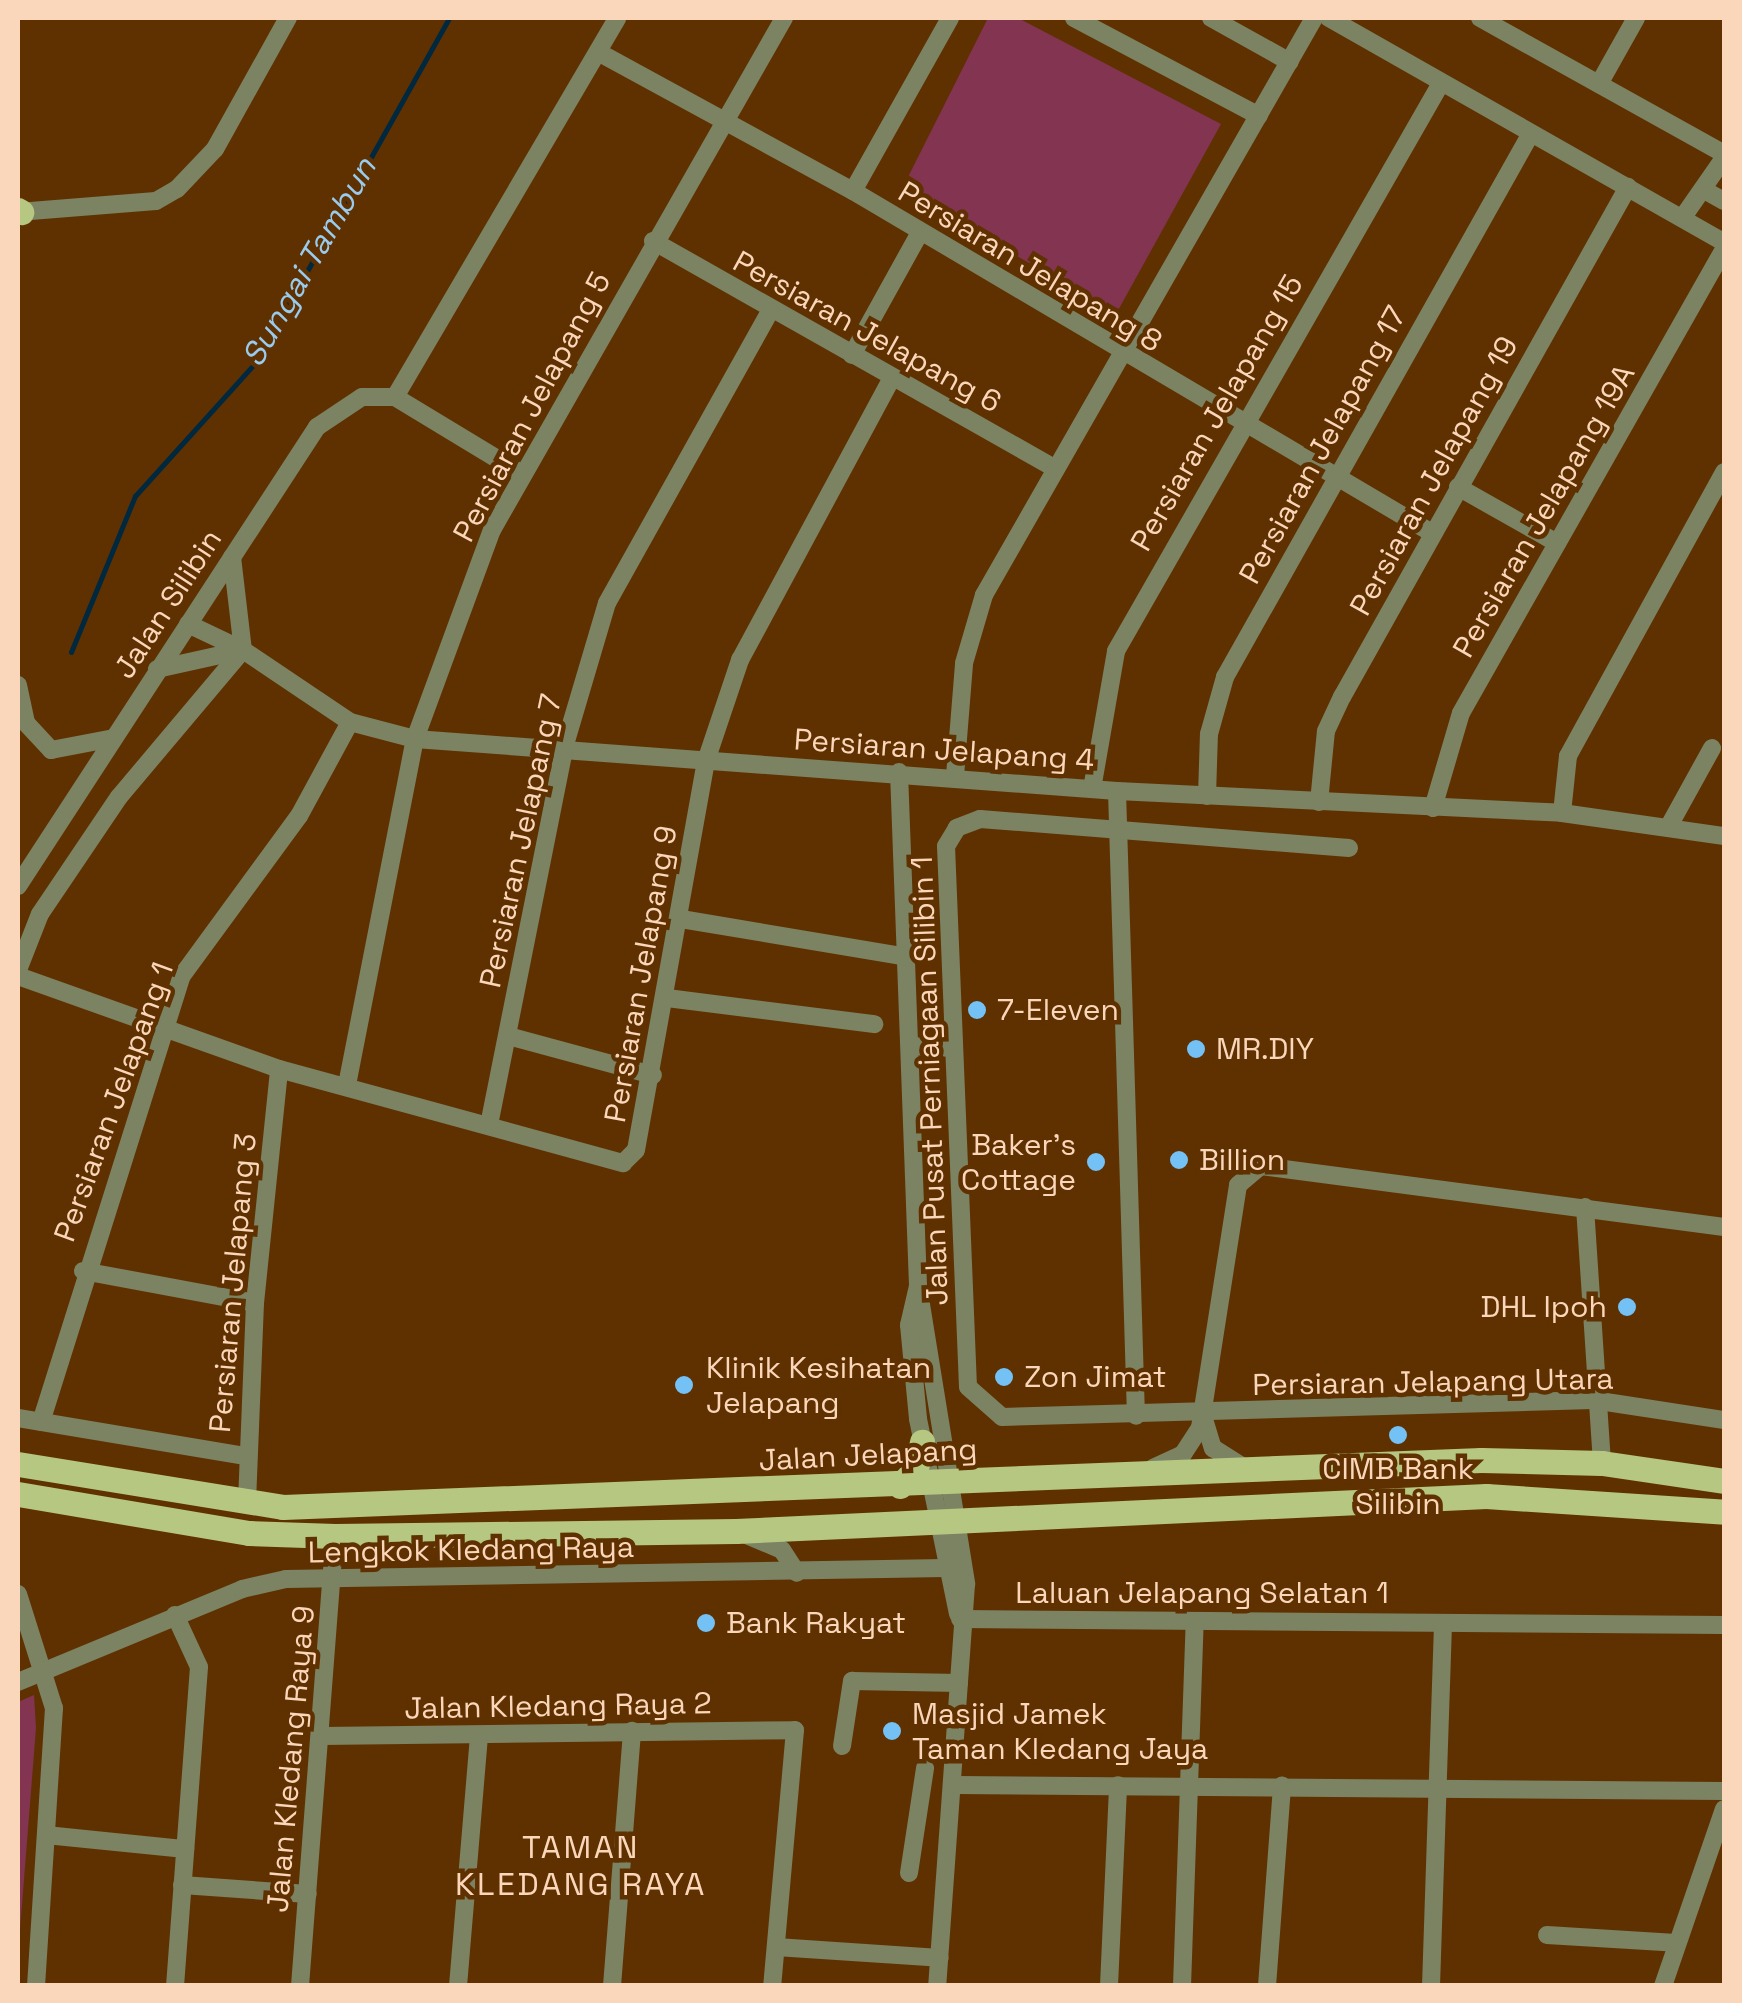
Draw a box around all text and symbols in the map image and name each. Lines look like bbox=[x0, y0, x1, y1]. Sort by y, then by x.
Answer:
water label: Sungai Tambun bbox=[233, 150, 385, 374]
street label: Persiaran Jelapang 8 bbox=[892, 174, 1168, 360]
street label: Persiaran Jelapang 6 bbox=[727, 243, 1007, 421]
street label: Persiaran Jelapang 5 bbox=[446, 266, 618, 548]
street label: Persiaran Jelapang 15 bbox=[1123, 269, 1311, 557]
street label: Persiaran Jelapang 17 bbox=[1232, 300, 1414, 590]
street label: Persiaran Jelapang 19 bbox=[1342, 330, 1526, 622]
street label: Persiaran Jelapang 19A bbox=[1445, 358, 1643, 664]
street label: Jalan Silibin bbox=[106, 523, 230, 685]
street label: Persiaran Jelapang 7 bbox=[472, 691, 570, 991]
street label: Persiaran Jelapang 4 bbox=[793, 722, 1095, 778]
street label: Persiaran Jelapang 9 bbox=[597, 823, 685, 1125]
street label: Jalan Pusat Perniagaan Silibin 1 bbox=[904, 856, 956, 1306]
street label: Persiaran Jelapang 1 bbox=[47, 957, 181, 1247]
place label: 7-Eleven bbox=[997, 992, 1119, 1028]
marker: 7-Eleven bbox=[966, 999, 988, 1021]
place label: MR.DIY bbox=[1216, 1031, 1314, 1067]
marker: MR.DIY bbox=[1185, 1038, 1207, 1060]
place label: Baker's Cottage bbox=[961, 1127, 1076, 1198]
street label: Persiaran Jelapang 3 bbox=[202, 1132, 264, 1434]
place label: Billion bbox=[1199, 1142, 1285, 1178]
marker: Billion bbox=[1168, 1149, 1190, 1171]
marker: Baker's Cottage bbox=[1085, 1151, 1107, 1173]
place label: DHL Ipoh bbox=[1480, 1289, 1607, 1325]
marker: DHL Ipoh bbox=[1616, 1296, 1638, 1318]
place label: Klinik Kesihatan Jelapang bbox=[706, 1350, 931, 1420]
place label: Zon Jimat bbox=[1024, 1359, 1167, 1395]
street label: Persiaran Jelapang Utara bbox=[1252, 1361, 1614, 1403]
marker: Zon Jimat bbox=[993, 1366, 1015, 1388]
marker: Klinik Kesihatan Jelapang bbox=[671, 1372, 697, 1398]
marker: CIMB Bank Silibin bbox=[1387, 1424, 1409, 1446]
street label: Jalan Jelapang bbox=[758, 1431, 978, 1479]
place label: CIMB Bank Silibin bbox=[1322, 1451, 1474, 1522]
street label: Lengkok Kledang Raya bbox=[308, 1529, 634, 1571]
street label: Laluan Jelapang Selatan 1 bbox=[1015, 1575, 1389, 1611]
street label: Jalan Kledang Raya 9 bbox=[260, 1604, 322, 1914]
place label: Bank Rakyat bbox=[726, 1605, 906, 1641]
marker: Bank Rakyat bbox=[695, 1612, 717, 1634]
street label: Jalan Kledang Raya 2 bbox=[404, 1685, 712, 1727]
place label: Masjid Jamek Taman Kledang Jaya bbox=[912, 1696, 1208, 1766]
marker: Masjid Jamek Taman Kledang Jaya bbox=[881, 1720, 903, 1742]
district label: TAMAN KLEDANG RAYA bbox=[455, 1829, 707, 1904]

